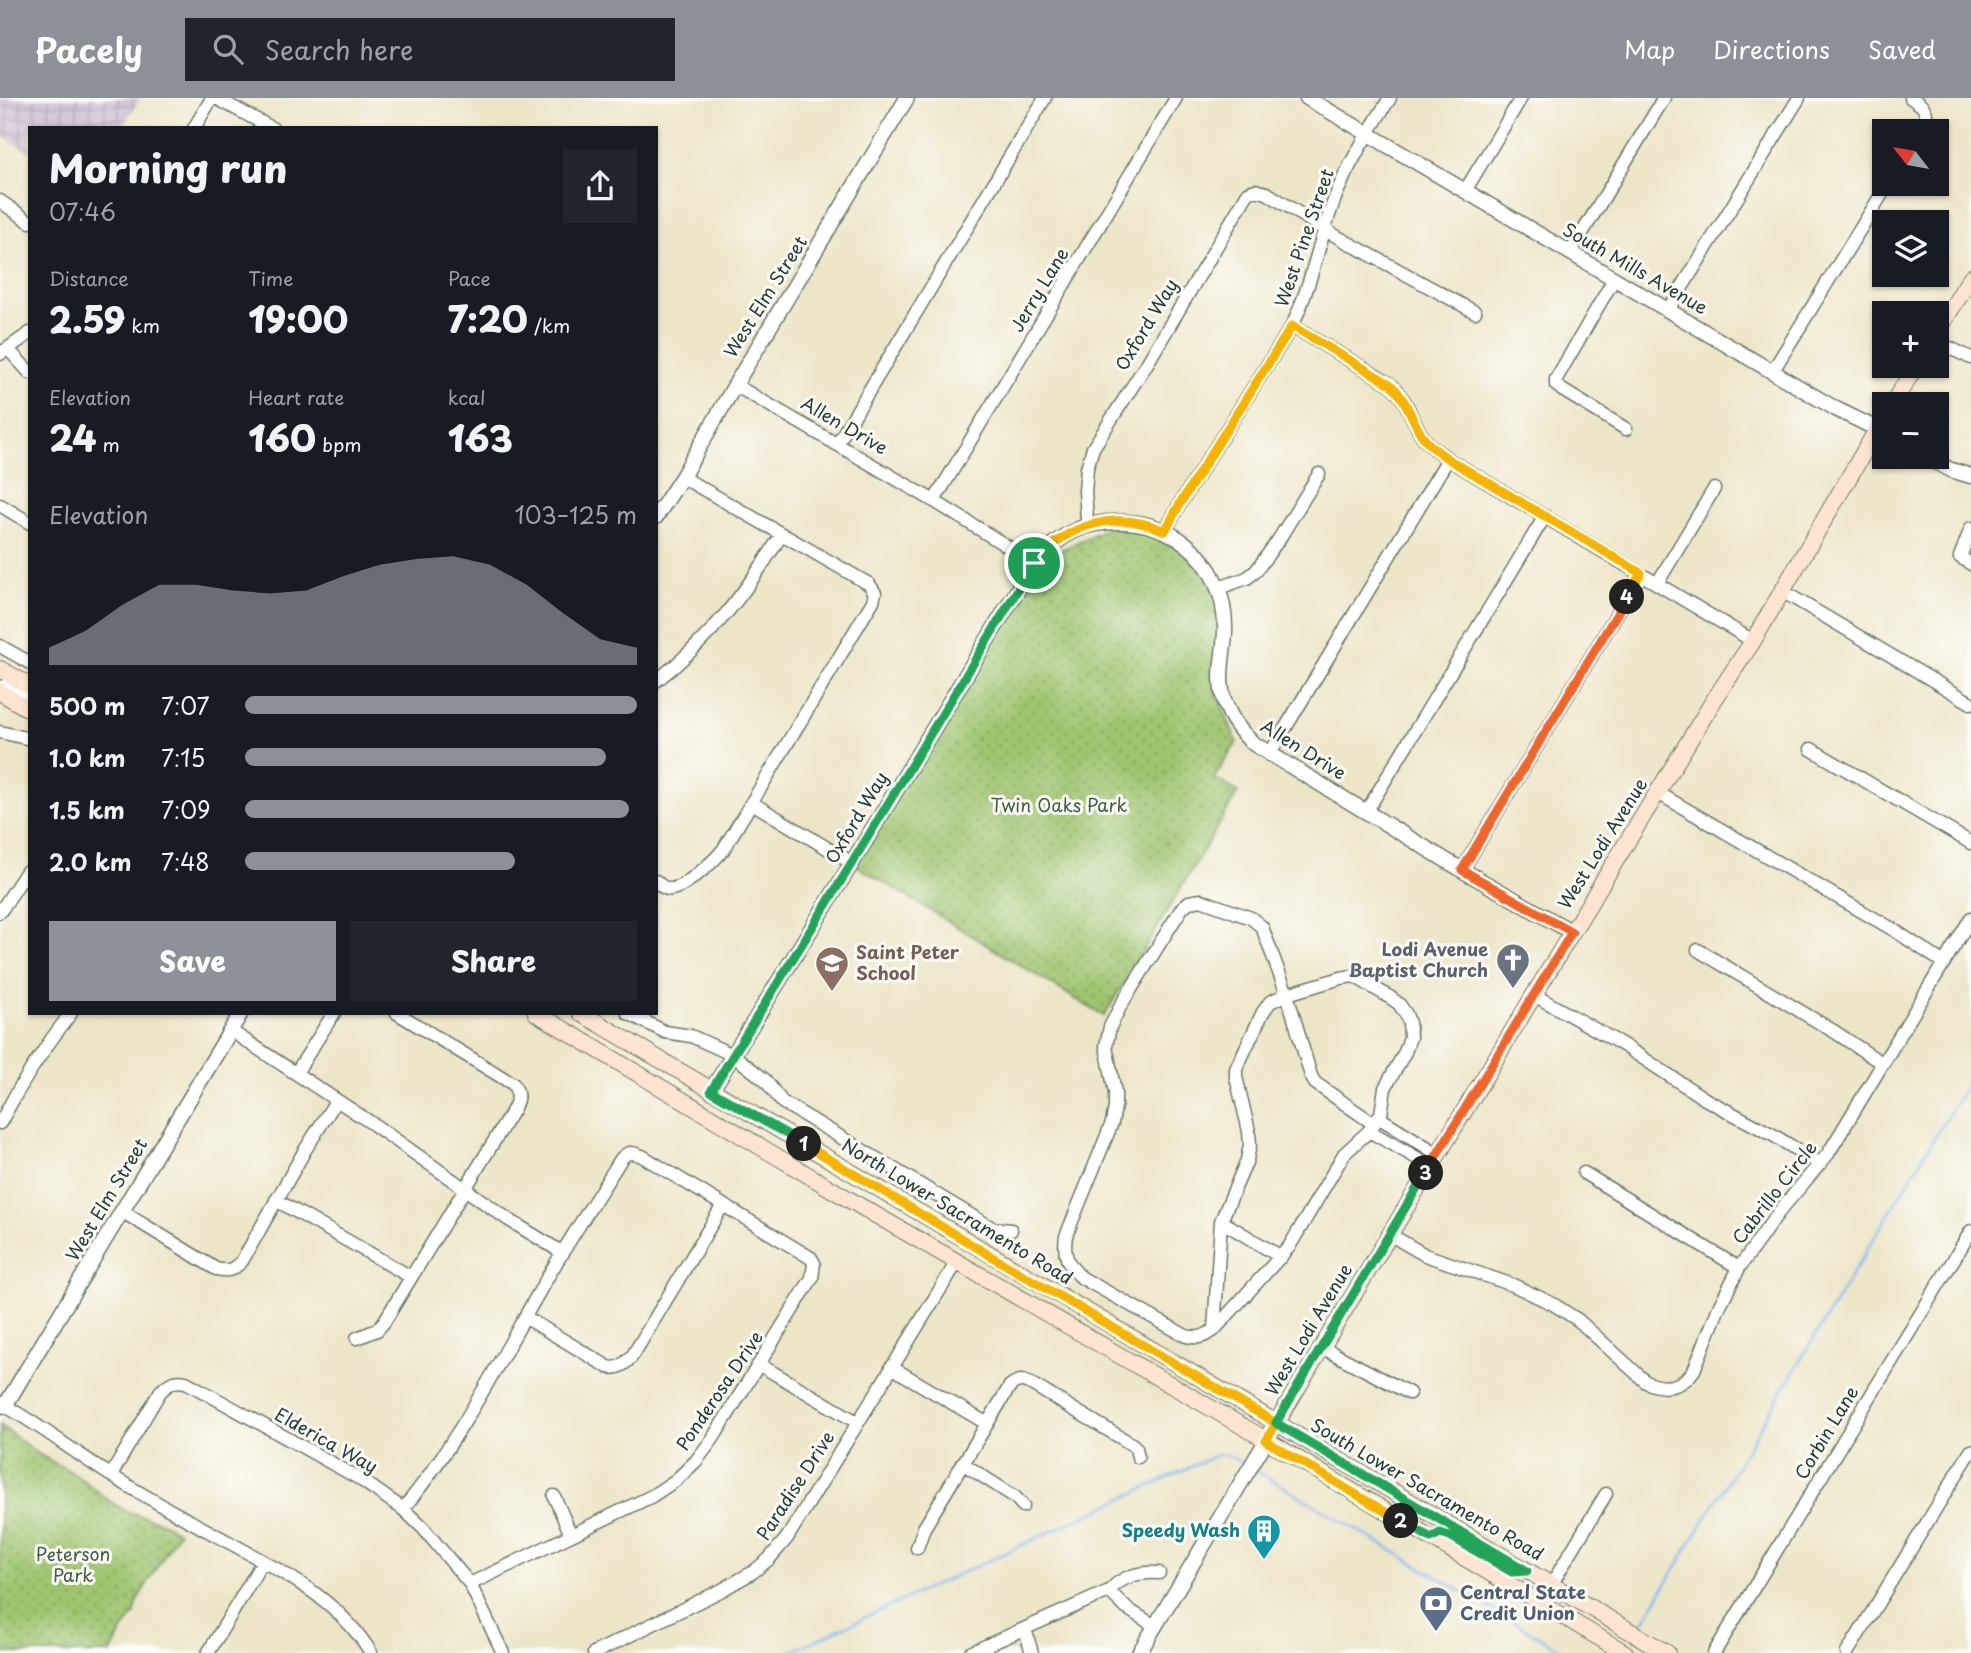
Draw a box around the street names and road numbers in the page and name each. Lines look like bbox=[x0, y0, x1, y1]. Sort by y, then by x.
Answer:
street label: West Pine Street bbox=[1267, 165, 1340, 310]
street label: South Mills Avenue bbox=[1558, 215, 1713, 320]
street label: West Elm Street bbox=[716, 230, 813, 362]
street label: Jerry Lane bbox=[1003, 242, 1075, 337]
street label: Oxford Way bbox=[1108, 273, 1184, 375]
street label: Allen Drive bbox=[796, 389, 893, 460]
street label: Allen Drive bbox=[1256, 712, 1352, 786]
street label: Oxford Way bbox=[818, 766, 894, 868]
street label: West Lodi Avenue bbox=[1550, 772, 1653, 914]
street label: North Lower Sacramento Road bbox=[837, 1131, 1078, 1291]
street label: West Elm Street bbox=[58, 1133, 153, 1266]
street label: Cabrillo Circle bbox=[1725, 1135, 1823, 1249]
street label: West Lodi Avenue bbox=[1257, 1258, 1358, 1401]
street label: Ponderosa Drive bbox=[669, 1325, 769, 1455]
street label: Corbin Lane bbox=[1787, 1380, 1864, 1484]
street label: Elderica Way bbox=[270, 1400, 383, 1479]
street label: South Lower Sacramento Road bbox=[1306, 1411, 1549, 1567]
street label: Paradise Drive bbox=[749, 1425, 840, 1545]

